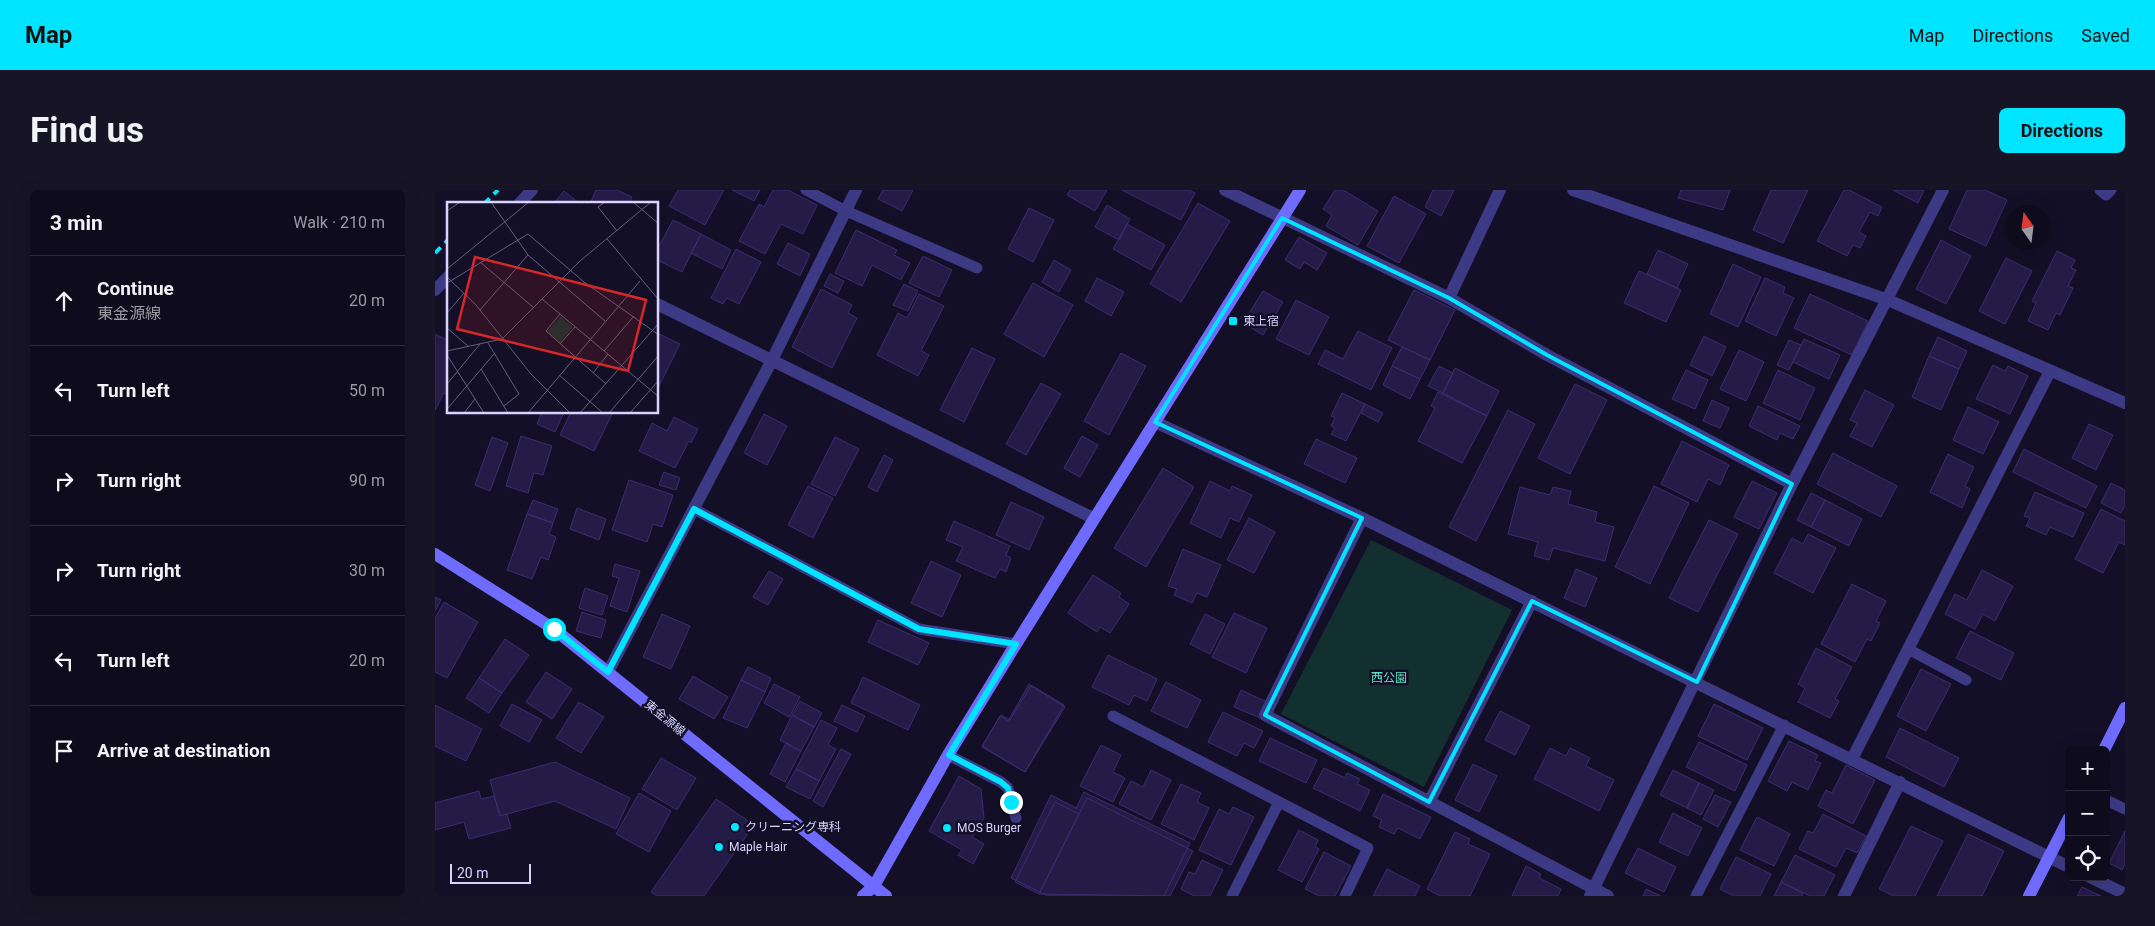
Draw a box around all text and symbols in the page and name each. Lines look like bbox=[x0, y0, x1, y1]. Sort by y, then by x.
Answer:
text: Map bbox=[25, 21, 72, 49]
text: Map bbox=[1909, 25, 1944, 46]
text: Directions bbox=[1972, 25, 2053, 46]
text: Saved bbox=[2081, 25, 2130, 46]
button: Directions bbox=[1999, 108, 2125, 153]
text: Find us bbox=[30, 110, 144, 151]
inset map bbox=[447, 202, 659, 414]
north arrow bbox=[2005, 205, 2050, 250]
text: 3 min bbox=[50, 211, 103, 235]
text: Walk · 210 m bbox=[293, 213, 385, 232]
text: Continue bbox=[97, 277, 174, 300]
icon: ahead bbox=[50, 287, 78, 315]
text: 20 m bbox=[349, 291, 385, 310]
text: 東金源線 bbox=[97, 304, 161, 323]
place label: 東上宿 bbox=[1243, 314, 1279, 328]
marker: 東上宿 bbox=[1227, 315, 1239, 327]
icon: left bbox=[50, 377, 78, 405]
text: Turn left bbox=[97, 379, 170, 402]
text: 50 m bbox=[349, 381, 385, 400]
icon: right bbox=[50, 467, 78, 495]
text: Turn right bbox=[97, 469, 181, 492]
text: 90 m bbox=[349, 471, 385, 490]
icon: right bbox=[50, 557, 78, 585]
text: Turn right bbox=[97, 559, 181, 582]
text: 30 m bbox=[349, 561, 385, 580]
route start bbox=[543, 618, 566, 641]
icon: left bbox=[50, 647, 78, 675]
text: Turn left bbox=[97, 649, 170, 672]
text: 20 m bbox=[349, 651, 385, 670]
park label: 西公園 bbox=[1371, 671, 1407, 685]
street label: 東金源線 bbox=[642, 697, 688, 739]
icon: arrive bbox=[50, 737, 78, 765]
text: Arrive at destination bbox=[97, 739, 270, 762]
map controls bbox=[2065, 746, 2110, 881]
button: + bbox=[2065, 746, 2110, 791]
route end bbox=[1000, 791, 1023, 814]
button: − bbox=[2065, 791, 2110, 836]
place label: クリーニング専科 bbox=[745, 820, 841, 834]
marker: クリーニング専科 bbox=[729, 821, 741, 833]
place label: MOS Burger bbox=[957, 821, 1021, 835]
marker: MOS Burger bbox=[941, 822, 953, 834]
button: locate bbox=[2065, 836, 2110, 881]
place label: Maple Hair bbox=[729, 840, 787, 854]
marker: Maple Hair bbox=[713, 841, 725, 853]
scale bar bbox=[450, 861, 531, 884]
text: 20 m bbox=[457, 865, 489, 881]

